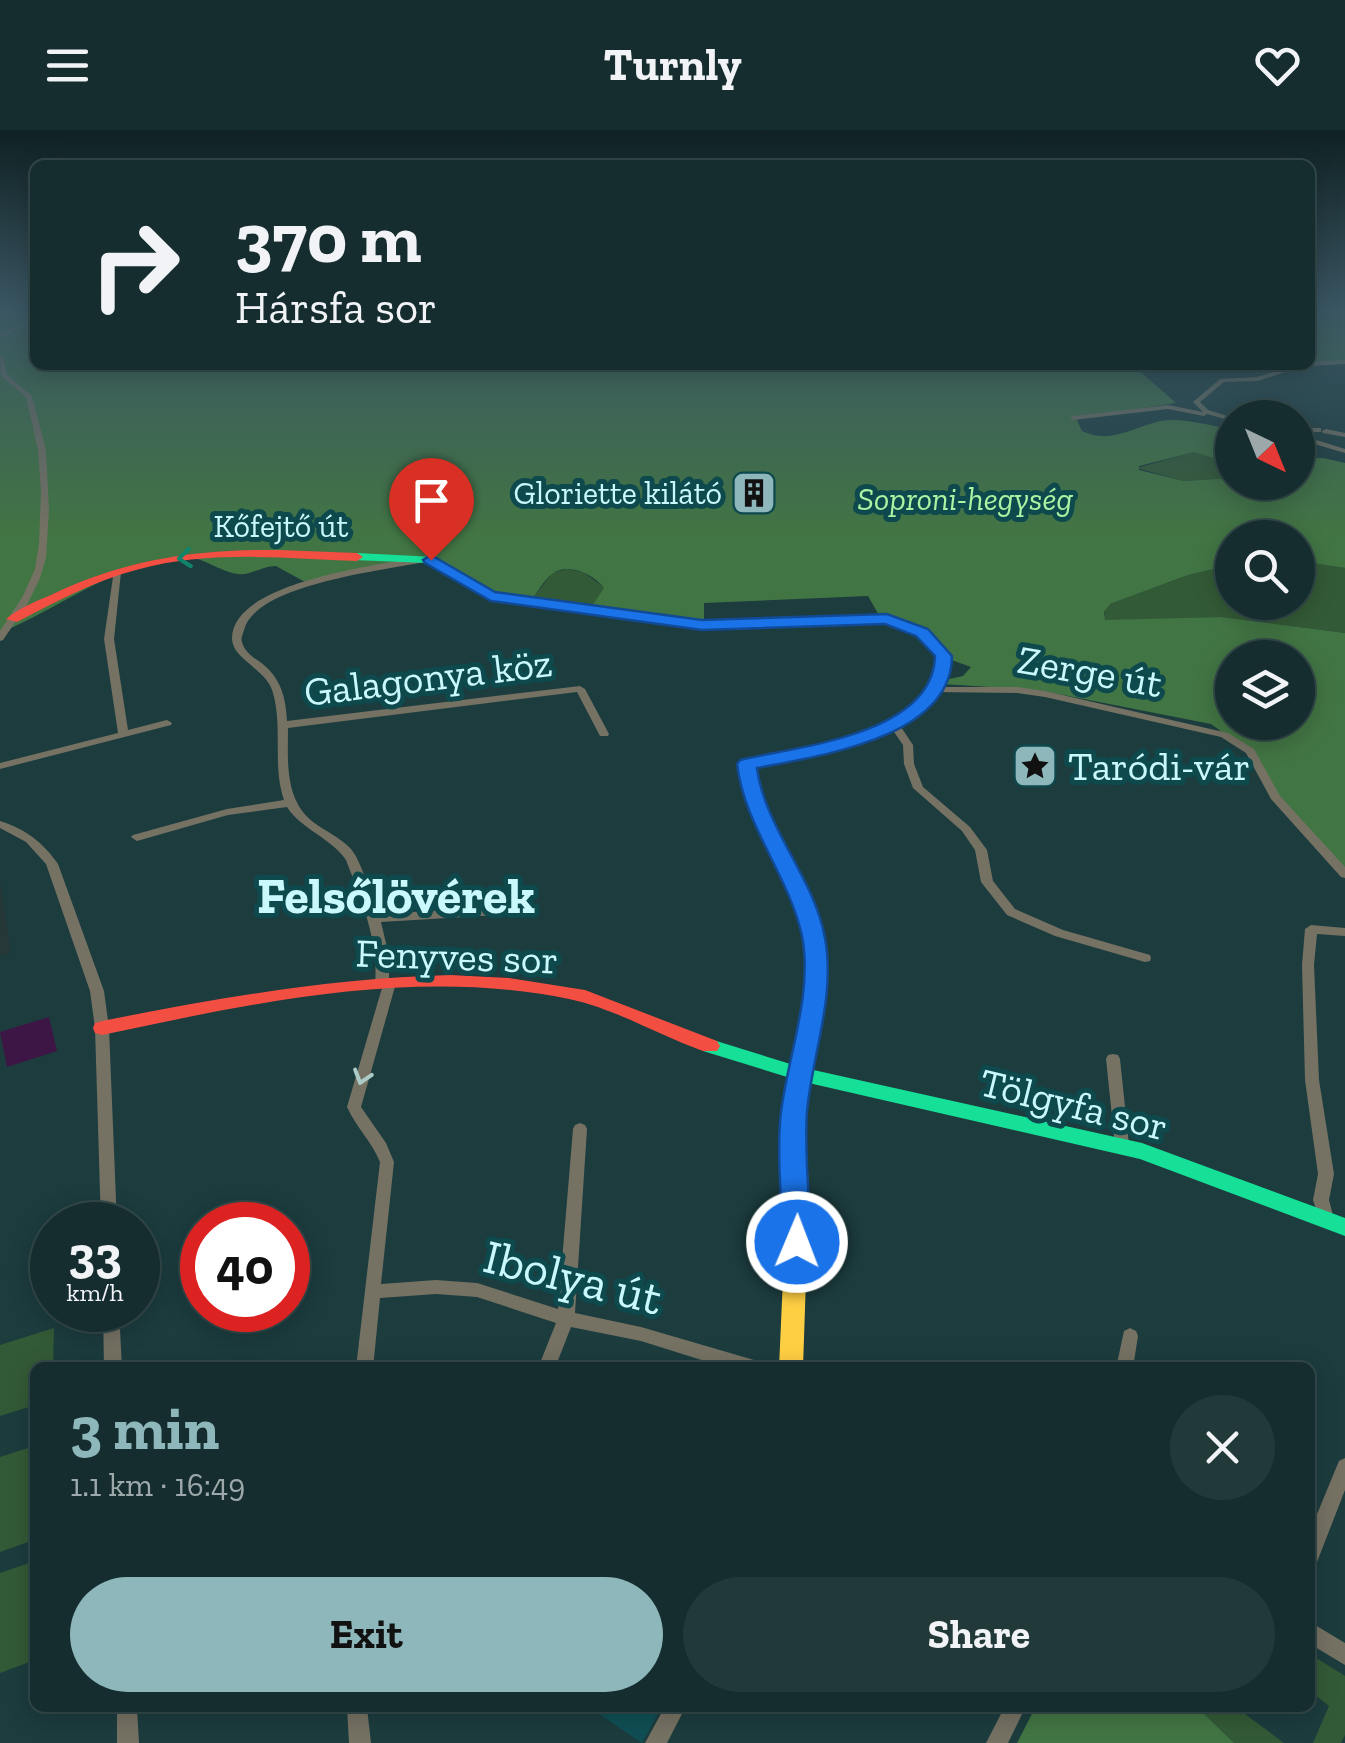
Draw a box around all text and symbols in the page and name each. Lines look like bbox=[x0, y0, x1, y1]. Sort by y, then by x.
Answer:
icon: menu bbox=[40, 38, 95, 93]
text: Turnly bbox=[603, 38, 742, 92]
icon: heart bbox=[1250, 38, 1305, 93]
text: 370 m bbox=[235, 196, 422, 280]
icon: right bbox=[70, 200, 200, 330]
text: Hársfa sor bbox=[235, 281, 437, 335]
north arrow bbox=[1215, 400, 1315, 500]
map controls bbox=[1215, 400, 1315, 740]
pin bbox=[389, 458, 474, 561]
building icon: Gloriette kilátó bbox=[731, 470, 777, 516]
icon: arrive bbox=[404, 473, 459, 528]
place label: Gloriette kilátó bbox=[514, 474, 722, 512]
park label: Soproni-hegység bbox=[857, 480, 1073, 518]
street label: Kőfejtő út bbox=[214, 507, 349, 545]
button: search bbox=[1215, 520, 1315, 620]
one-way arrow bbox=[176, 546, 192, 568]
street label: Zerge út bbox=[1014, 635, 1166, 707]
street label: Galagonya köz bbox=[301, 638, 555, 716]
button: layers bbox=[1215, 640, 1315, 740]
place label: Taródi-vár bbox=[1068, 742, 1250, 790]
place icon: Taródi-vár bbox=[1012, 743, 1058, 789]
district label: Felsőlövérek bbox=[257, 866, 535, 926]
street label: Fenyves sor bbox=[355, 928, 559, 984]
street label: Tölgyfa sor bbox=[975, 1058, 1173, 1150]
one-way arrow bbox=[353, 1068, 374, 1085]
position arrow bbox=[745, 1190, 849, 1294]
speed limit sign: 40 bbox=[180, 1202, 310, 1332]
text: 33 bbox=[68, 1225, 122, 1285]
street label: Ibolya út bbox=[478, 1227, 668, 1327]
text: km/h bbox=[66, 1277, 124, 1307]
text: 3 min bbox=[70, 1392, 219, 1464]
button: close bbox=[1170, 1395, 1275, 1500]
text: 1.1 km · 16:49 bbox=[70, 1466, 245, 1504]
button: Exit bbox=[70, 1577, 663, 1692]
button: Share bbox=[683, 1577, 1275, 1692]

